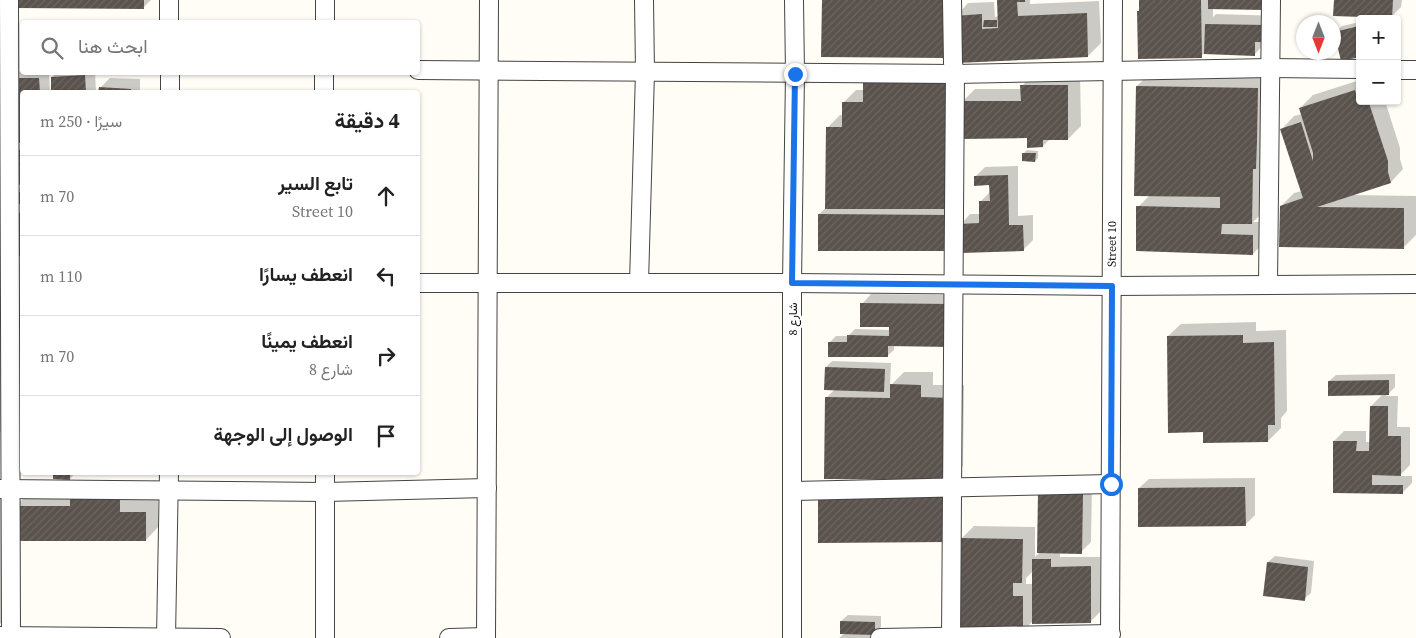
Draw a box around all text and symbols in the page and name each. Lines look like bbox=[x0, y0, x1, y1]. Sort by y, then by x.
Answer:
north arrow bbox=[1296, 15, 1341, 60]
map controls bbox=[1356, 15, 1401, 105]
button: + bbox=[1356, 15, 1401, 60]
search box bbox=[20, 20, 420, 75]
text: ابحث هنا bbox=[78, 33, 148, 59]
icon: search bbox=[38, 34, 66, 62]
button: − bbox=[1356, 60, 1401, 105]
route end bbox=[784, 63, 807, 86]
text: 4 دقيقة bbox=[335, 106, 400, 135]
text: سيرًا · 250 m bbox=[40, 110, 122, 132]
text: تابع السير bbox=[278, 170, 353, 196]
icon: ahead bbox=[372, 182, 400, 210]
text: 70 m bbox=[40, 185, 74, 207]
text: Street 10 bbox=[292, 200, 353, 222]
street label: Street 10 bbox=[1104, 221, 1120, 267]
text: انعطف يسارًا bbox=[259, 261, 353, 287]
icon: left bbox=[372, 262, 400, 290]
text: 110 m bbox=[40, 265, 82, 287]
street label: شارع 8 bbox=[785, 303, 802, 335]
text: انعطف يمينًا bbox=[261, 328, 353, 354]
icon: right bbox=[372, 342, 400, 370]
text: 70 m bbox=[40, 345, 74, 367]
text: شارع 8 bbox=[309, 358, 353, 380]
text: الوصول إلى الوجهة bbox=[214, 421, 353, 447]
icon: arrive bbox=[372, 422, 400, 450]
route start bbox=[1100, 473, 1123, 496]

